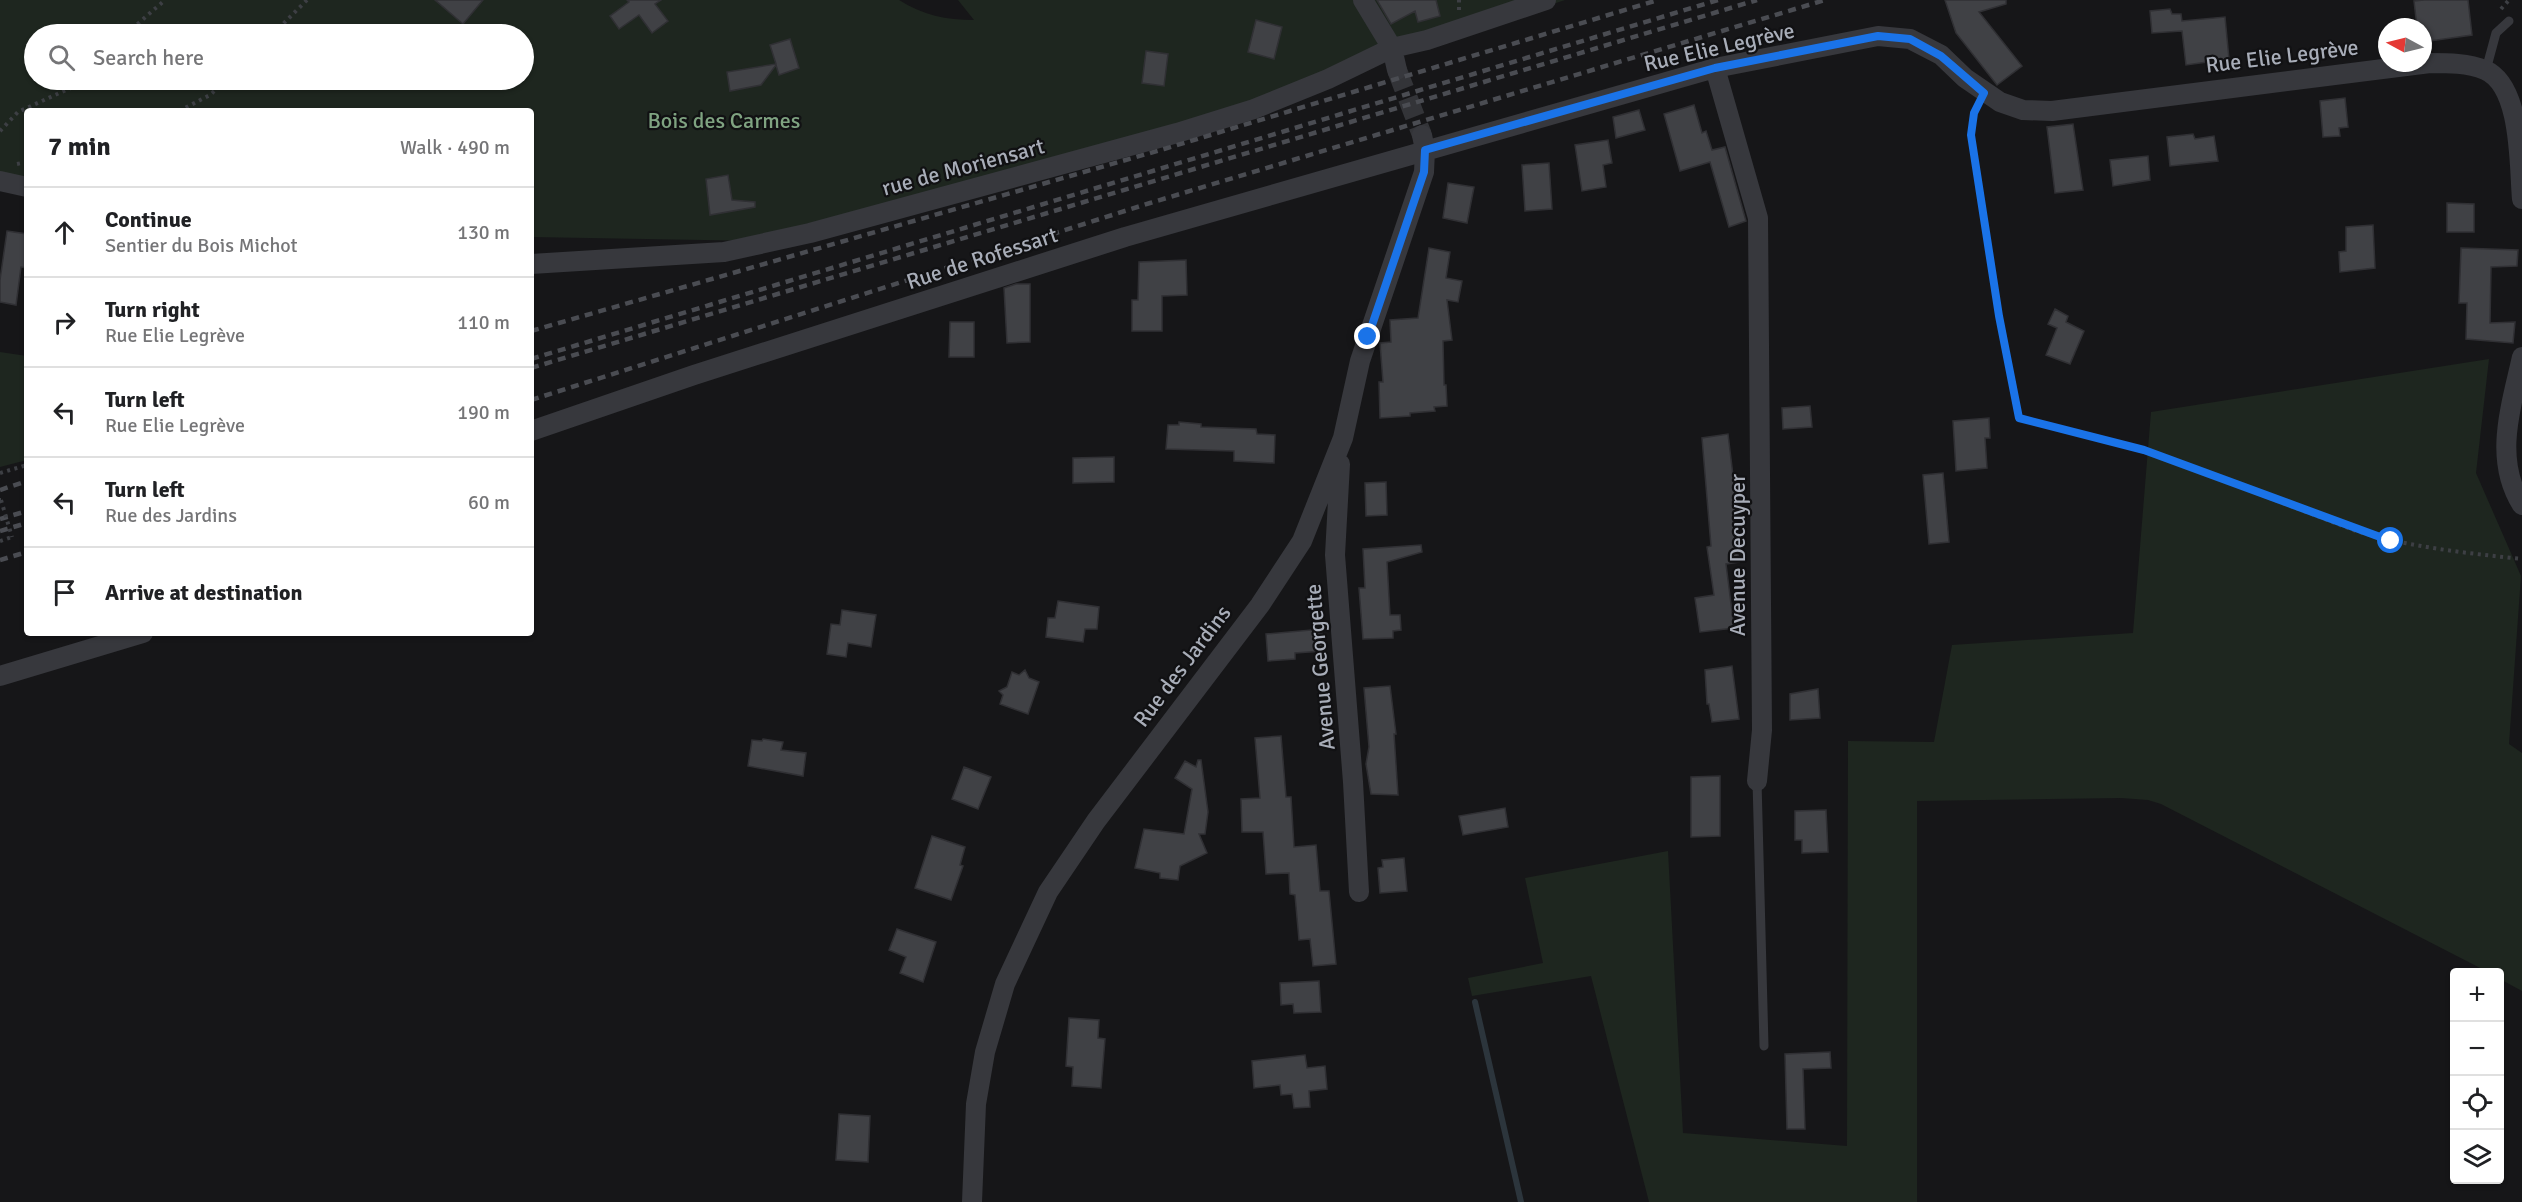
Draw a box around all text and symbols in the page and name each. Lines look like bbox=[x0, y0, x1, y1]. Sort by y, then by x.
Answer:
street label: Rue Elie Legrève bbox=[1641, 17, 1797, 77]
north arrow bbox=[2378, 18, 2432, 72]
search box bbox=[24, 24, 534, 90]
street label: Rue Elie Legrève bbox=[2204, 33, 2360, 79]
icon: search bbox=[45, 41, 78, 74]
text: Search here bbox=[93, 44, 204, 71]
park label: Bois des Carmes bbox=[648, 107, 800, 134]
text: 7 min bbox=[48, 131, 111, 163]
street label: rue de Moriensart bbox=[879, 132, 1047, 202]
text: Walk · 490 m bbox=[400, 135, 510, 160]
text: Continue bbox=[105, 206, 192, 233]
icon: ahead bbox=[48, 216, 81, 249]
text: 130 m bbox=[457, 220, 510, 245]
street label: Rue de Rofessart bbox=[903, 221, 1061, 295]
text: Sentier du Bois Michot bbox=[105, 233, 298, 258]
text: Turn right bbox=[105, 296, 200, 323]
icon: right bbox=[48, 306, 81, 339]
text: 110 m bbox=[457, 310, 510, 335]
text: Rue Elie Legrève bbox=[105, 323, 245, 348]
route end bbox=[1354, 323, 1380, 349]
text: Turn left bbox=[105, 386, 185, 413]
icon: left bbox=[48, 396, 81, 429]
text: 190 m bbox=[457, 400, 510, 425]
text: Rue Elie Legrève bbox=[105, 413, 245, 438]
street label: Avenue Decuyper bbox=[1724, 474, 1751, 636]
text: Turn left bbox=[105, 476, 185, 503]
icon: left bbox=[48, 486, 81, 519]
text: 60 m bbox=[468, 490, 510, 515]
text: Rue des Jardins bbox=[105, 503, 237, 528]
route start bbox=[2377, 527, 2403, 553]
icon: arrive bbox=[48, 576, 81, 609]
text: Arrive at destination bbox=[105, 579, 302, 606]
street label: Avenue Georgette bbox=[1299, 583, 1341, 751]
street label: Rue des Jardins bbox=[1128, 600, 1236, 732]
map controls bbox=[2450, 968, 2504, 1184]
button: + bbox=[2450, 968, 2504, 1022]
button: − bbox=[2450, 1022, 2504, 1076]
button: locate bbox=[2450, 1076, 2504, 1130]
button: layers bbox=[2450, 1130, 2504, 1184]

